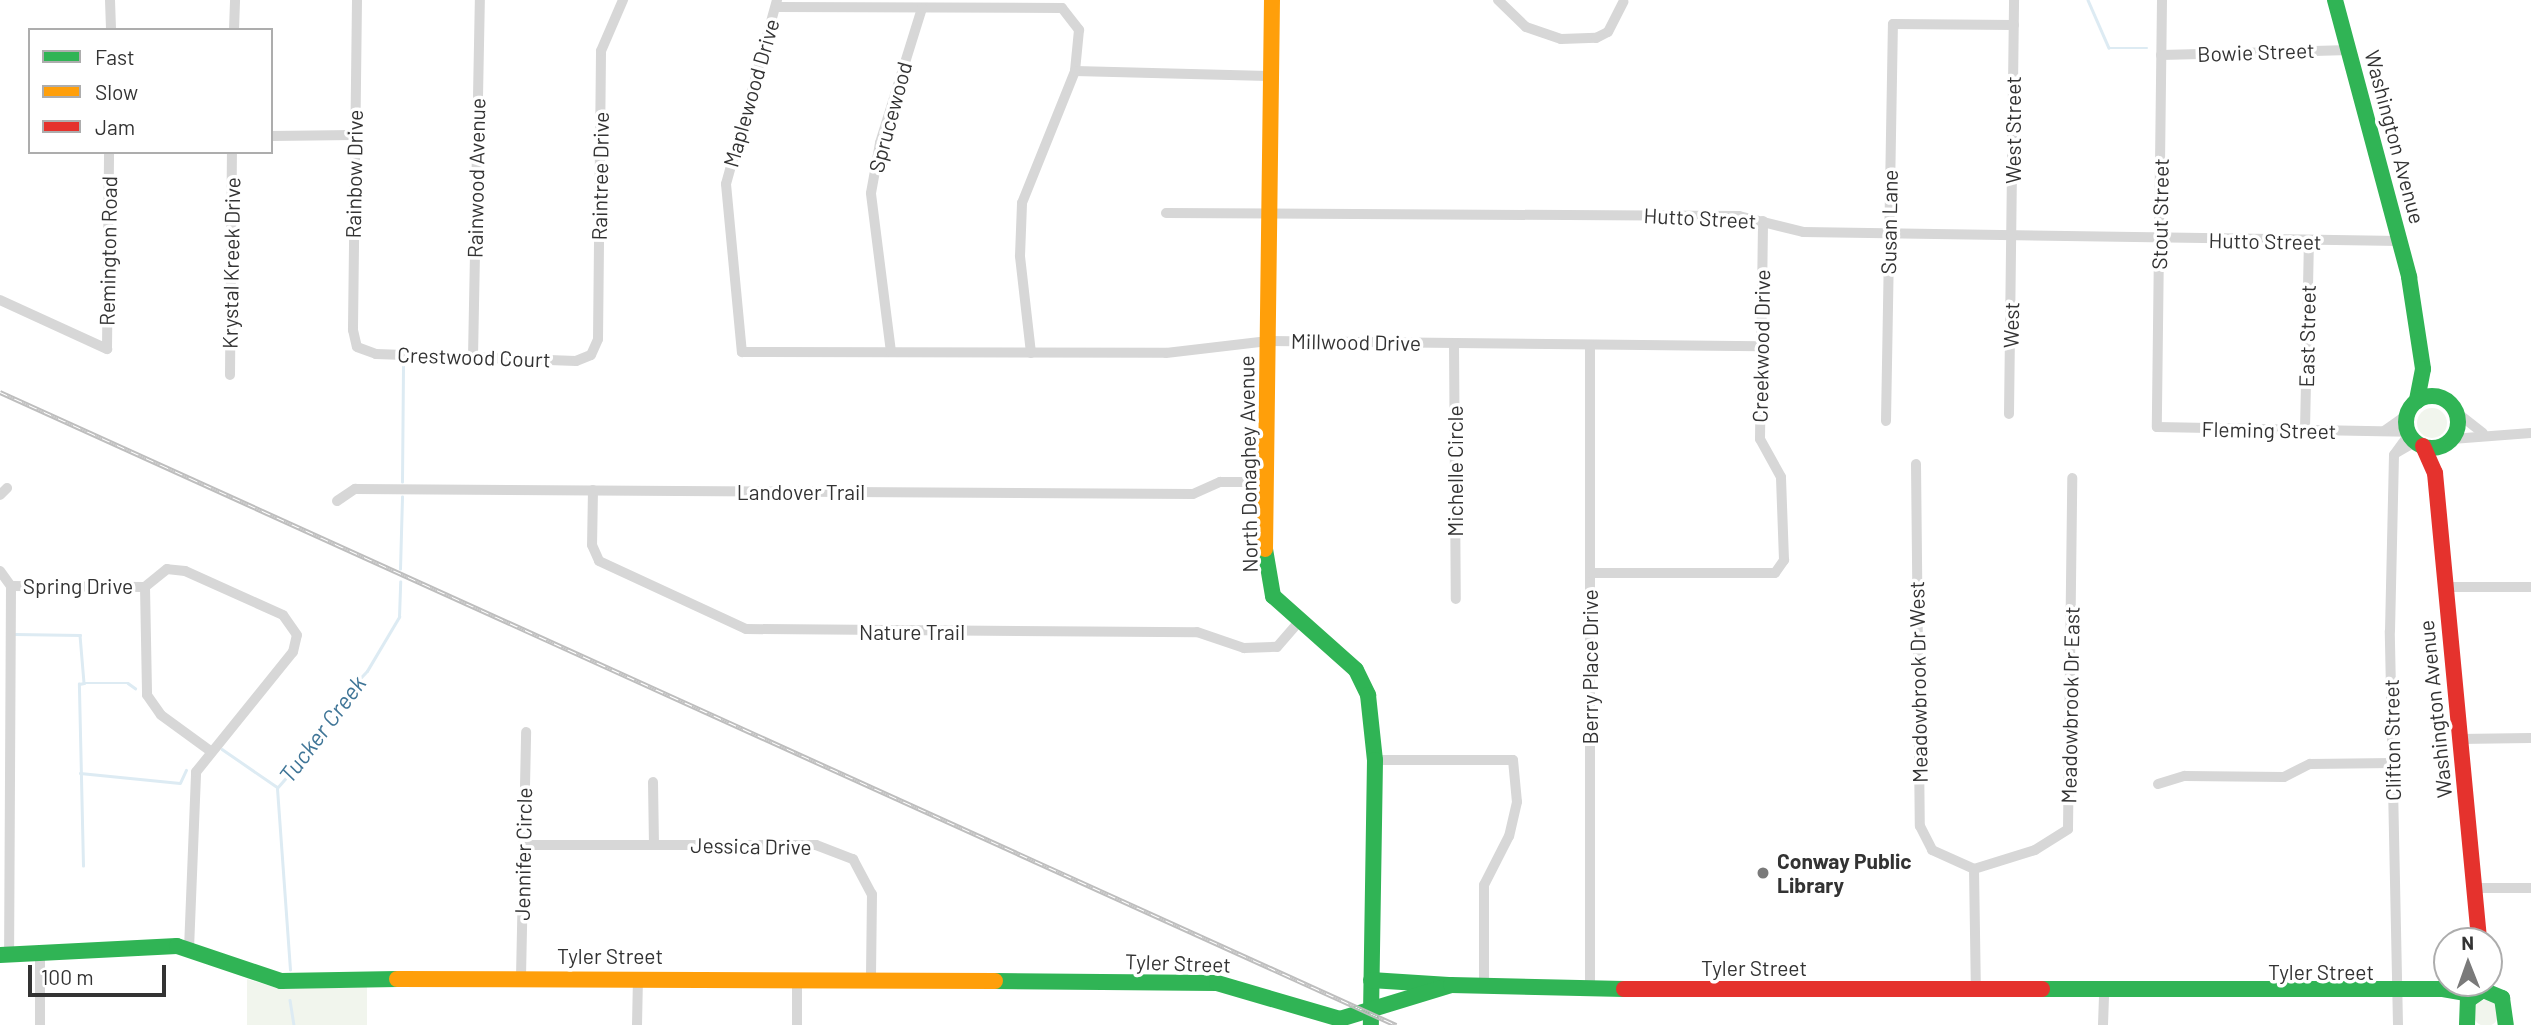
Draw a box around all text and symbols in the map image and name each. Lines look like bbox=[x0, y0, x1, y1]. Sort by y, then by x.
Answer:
street label: Maplewood Drive bbox=[718, 16, 784, 170]
legend bbox=[28, 28, 273, 154]
street label: Bowie Street bbox=[2197, 37, 2315, 67]
text: Fast bbox=[95, 44, 135, 69]
street label: Washington Avenue bbox=[2360, 48, 2430, 226]
street label: Sprucewood bbox=[863, 59, 917, 175]
street label: West Street bbox=[2000, 76, 2026, 184]
text: Slow bbox=[95, 79, 138, 104]
street label: Rainwood Avenue bbox=[462, 98, 490, 258]
street label: Rainbow Drive bbox=[340, 109, 368, 239]
street label: Raintree Drive bbox=[586, 111, 614, 241]
text: Jam bbox=[95, 114, 135, 139]
street label: Stout Street bbox=[2146, 158, 2174, 270]
street label: Susan Lane bbox=[1875, 169, 1903, 275]
street label: Remington Road bbox=[94, 176, 122, 326]
street label: Krystal Kreek Drive bbox=[217, 177, 245, 349]
street label: Hutto Street bbox=[1643, 202, 1757, 234]
street label: Hutto Street bbox=[2208, 227, 2322, 255]
street label: Creekwood Drive bbox=[1747, 269, 1775, 423]
street label: East Street bbox=[2294, 284, 2320, 388]
street label: West bbox=[1998, 302, 2024, 348]
street label: Millwood Drive bbox=[1291, 328, 1421, 356]
street label: Crestwood Court bbox=[397, 342, 551, 372]
street label: North Donaghey Avenue bbox=[1234, 355, 1262, 573]
street label: Michelle Circle bbox=[1442, 405, 1468, 537]
street label: Fleming Street bbox=[2201, 416, 2337, 444]
street label: Landover Trail bbox=[737, 479, 865, 505]
street label: Spring Drive bbox=[23, 573, 133, 599]
street label: Meadowbrook Dr West bbox=[1904, 581, 1932, 783]
street label: Berry Place Drive bbox=[1577, 589, 1603, 745]
street label: Meadowbrook Dr East bbox=[2056, 606, 2084, 804]
street label: Nature Trail bbox=[859, 619, 965, 645]
street label: Washington Avenue bbox=[2413, 619, 2457, 799]
water label: Tucker Creek bbox=[273, 670, 371, 788]
street label: Clifton Street bbox=[2378, 679, 2406, 801]
street label: Jennifer Circle bbox=[509, 787, 537, 921]
street label: Jessica Drive bbox=[690, 832, 812, 860]
place label: Conway Public Library bbox=[1777, 848, 1912, 898]
marker: Conway Public Library bbox=[1755, 865, 1771, 881]
north arrow bbox=[2433, 927, 2503, 997]
text: N bbox=[2461, 931, 2474, 954]
street label: Tyler Street bbox=[557, 943, 663, 969]
street label: Tyler Street bbox=[1125, 949, 1231, 977]
scale bar bbox=[32, 951, 170, 995]
street label: Tyler Street bbox=[1701, 955, 1807, 981]
street label: Tyler Street bbox=[2268, 959, 2374, 985]
text: 100 m bbox=[41, 964, 94, 989]

